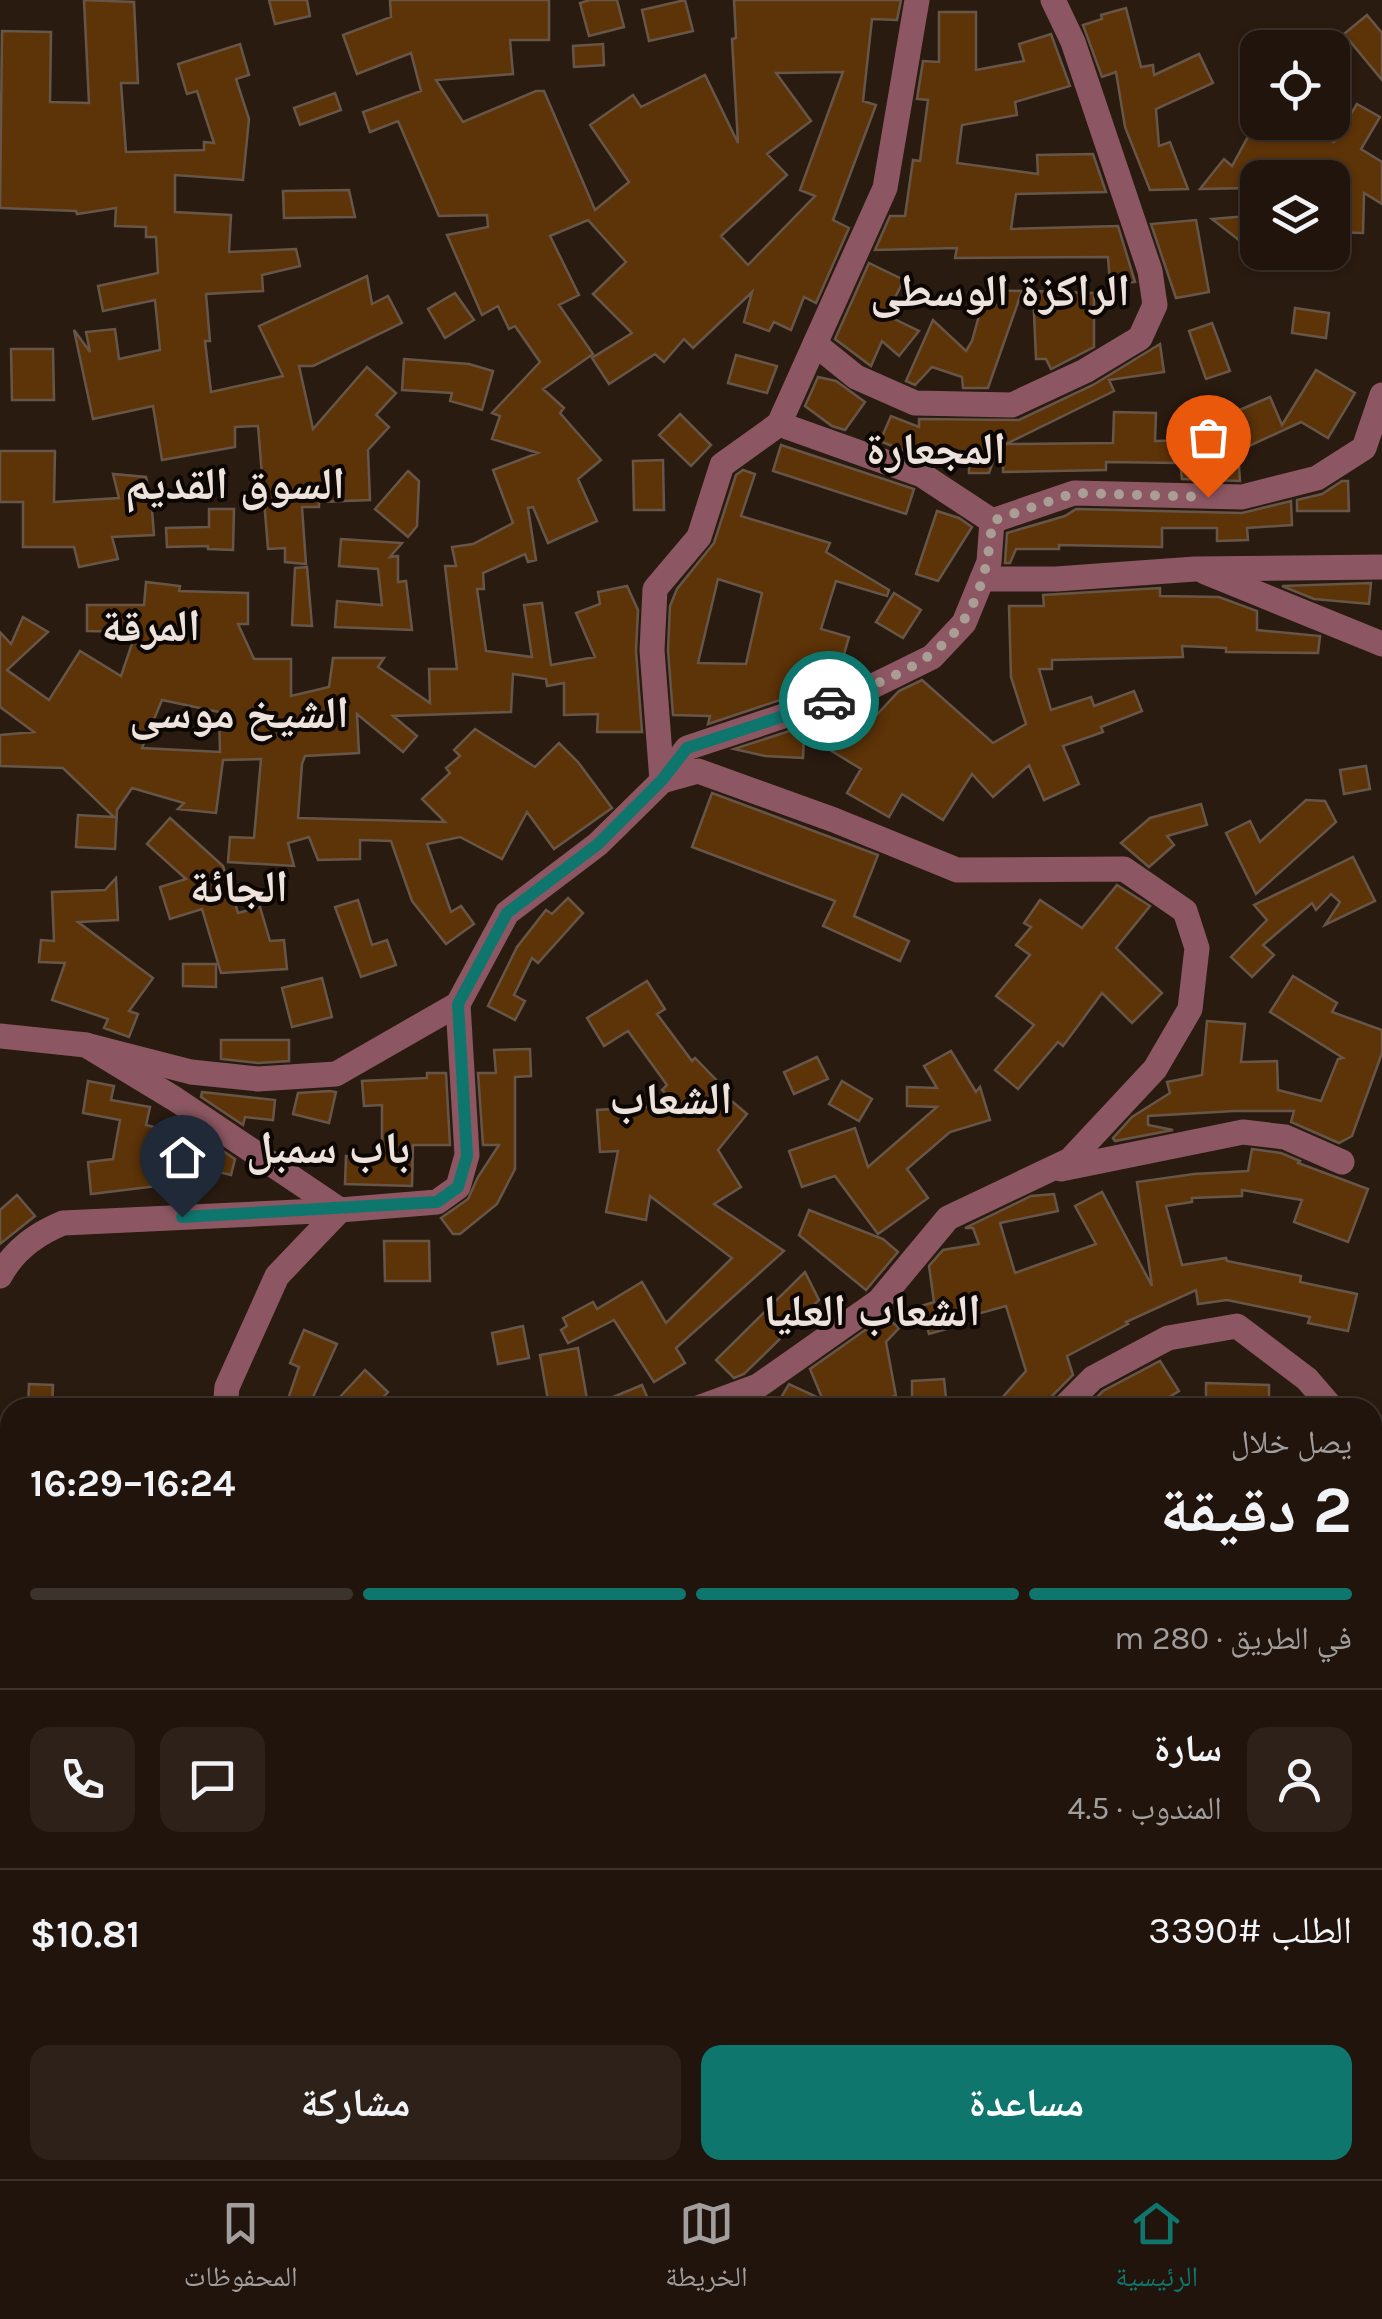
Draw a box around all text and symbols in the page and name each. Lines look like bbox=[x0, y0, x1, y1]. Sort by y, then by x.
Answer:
map controls bbox=[1240, 30, 1350, 270]
button: locate bbox=[1240, 30, 1350, 140]
button: layers bbox=[1240, 160, 1350, 270]
district label: الراكزة الوسطى bbox=[870, 265, 1130, 318]
pin bbox=[1166, 395, 1251, 498]
icon: bag bbox=[1181, 410, 1236, 465]
district label: المجعارة bbox=[866, 423, 1006, 475]
district label: السوق القديم bbox=[125, 458, 345, 513]
district label: المرقة bbox=[101, 600, 201, 652]
courier bbox=[779, 651, 879, 751]
icon: car bbox=[802, 674, 857, 729]
district label: الشيخ موسى bbox=[129, 687, 349, 742]
district label: الجائة bbox=[190, 861, 288, 913]
district label: الشعاب bbox=[609, 1073, 733, 1125]
pin bbox=[140, 1115, 225, 1218]
district label: باب سمبل bbox=[246, 1122, 410, 1175]
icon: home bbox=[155, 1130, 210, 1185]
district label: الشعاب العليا bbox=[763, 1285, 981, 1337]
text: يصل خلال bbox=[1231, 1424, 1352, 1461]
text: 16:24–16:29 bbox=[30, 1461, 235, 1506]
text: 2 دقيقة bbox=[1160, 1472, 1352, 1548]
text: في الطريق · 280 m bbox=[1114, 1620, 1352, 1657]
text: سارة bbox=[1154, 1726, 1222, 1771]
button: phone bbox=[30, 1727, 135, 1832]
button: chat bbox=[160, 1727, 265, 1832]
button: person bbox=[1247, 1727, 1352, 1832]
text: المندوب · 4.5 bbox=[1068, 1790, 1222, 1827]
text: الطلب #3390 bbox=[1148, 1908, 1352, 1953]
text: $10.81 bbox=[30, 1912, 140, 1957]
button: مشاركة bbox=[30, 2045, 681, 2160]
button: مساعدة bbox=[701, 2045, 1352, 2160]
tab: المحفوظات bbox=[184, 2196, 298, 2304]
tab: الخريطة bbox=[665, 2196, 748, 2304]
tab: الرئيسية bbox=[1115, 2196, 1198, 2304]

